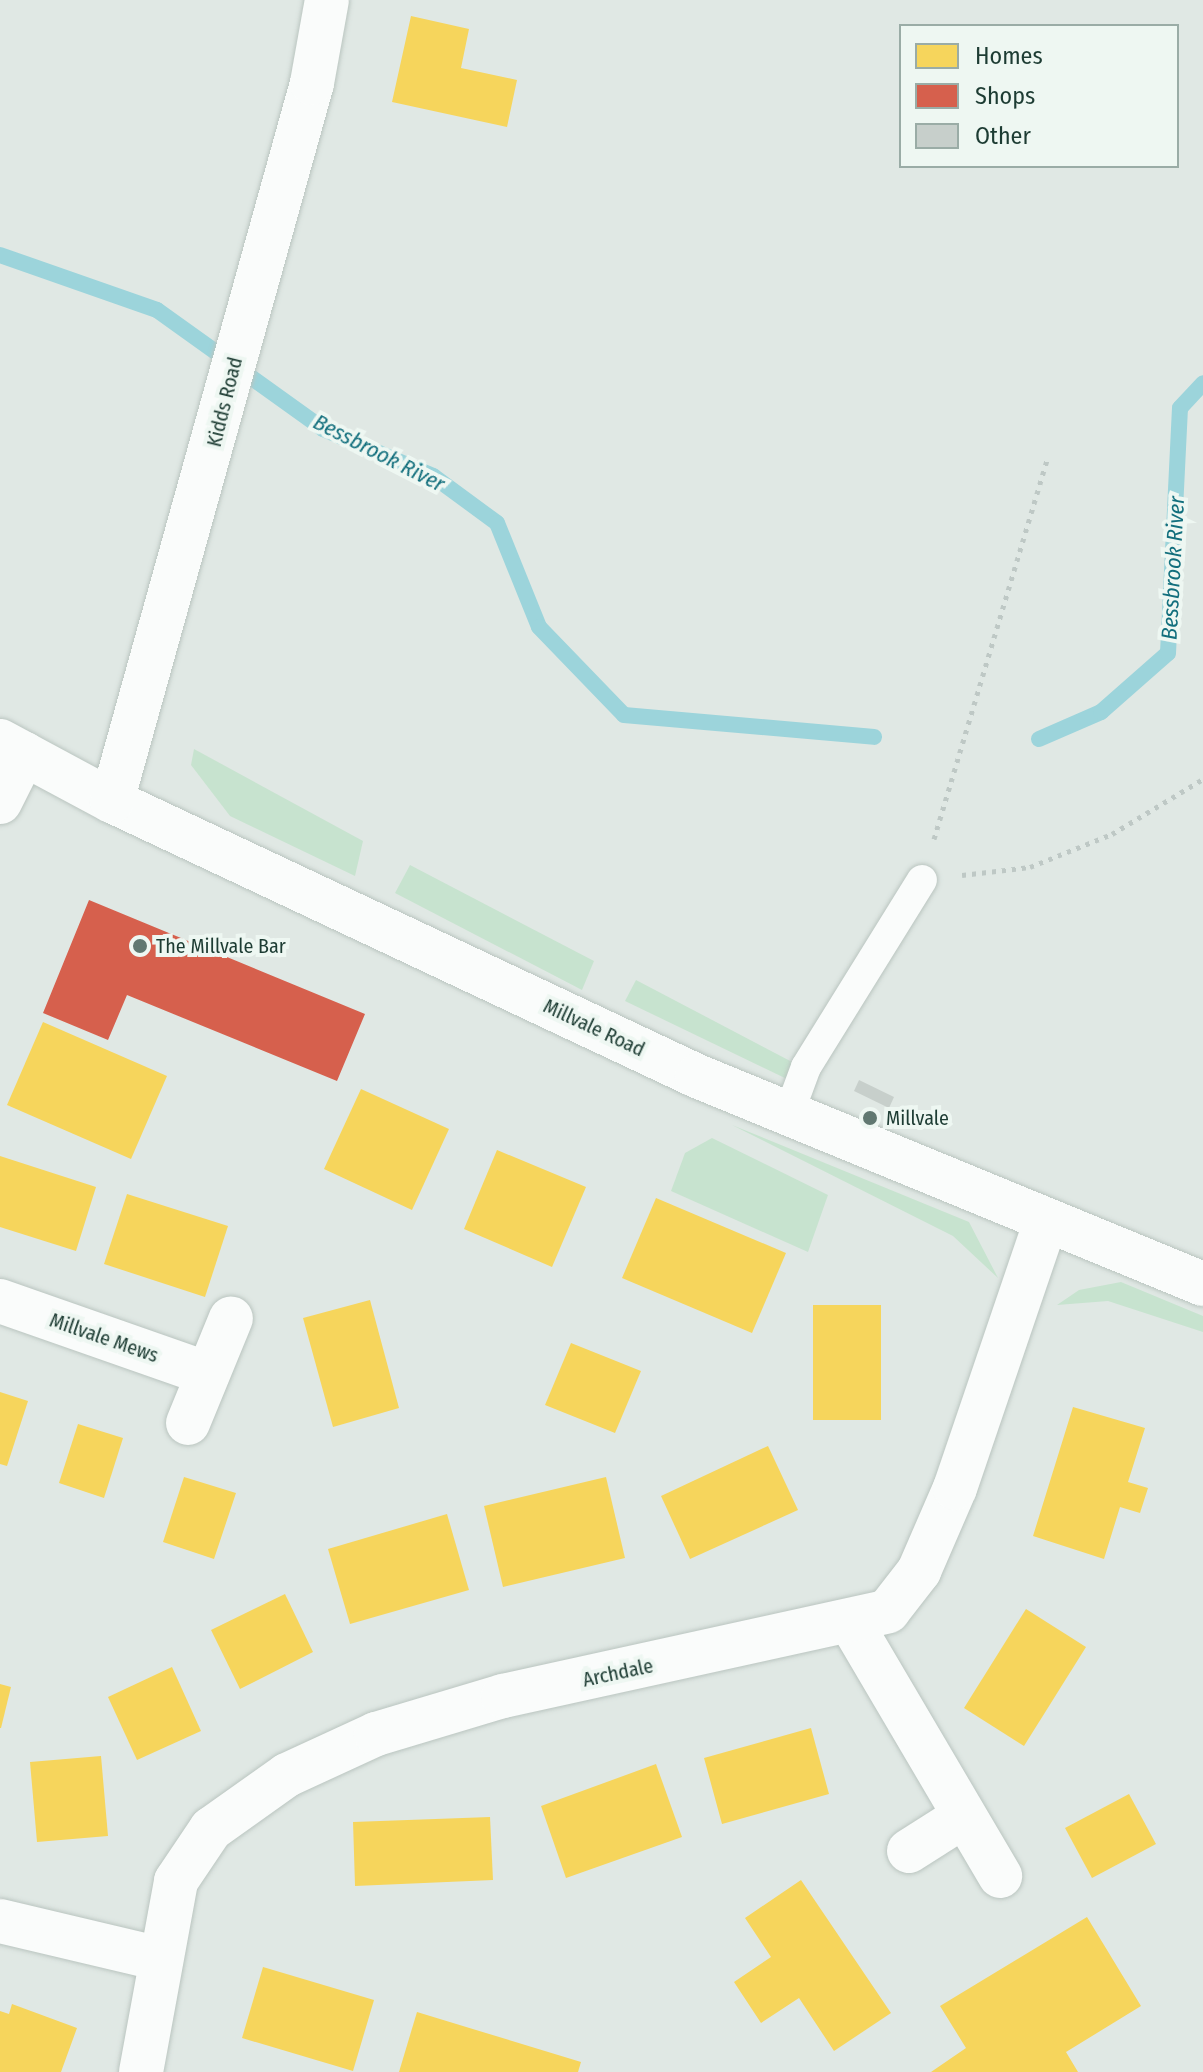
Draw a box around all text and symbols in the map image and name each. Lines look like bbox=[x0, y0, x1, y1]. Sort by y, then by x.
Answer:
legend bbox=[899, 24, 1179, 168]
text: Homes bbox=[975, 42, 1043, 70]
text: Shops bbox=[975, 82, 1035, 110]
text: Other bbox=[975, 122, 1031, 150]
street label: Kidds Road bbox=[202, 355, 248, 449]
water label: Bessbrook River bbox=[309, 409, 449, 497]
water label: Bessbrook River bbox=[1156, 496, 1190, 640]
place label: The Millvale Bar bbox=[156, 934, 286, 958]
marker: The Millvale Bar bbox=[131, 937, 149, 955]
street label: Millvale Road bbox=[540, 994, 648, 1062]
place label: Millvale bbox=[886, 1106, 949, 1130]
marker: Millvale bbox=[861, 1109, 879, 1127]
street label: Millvale Mews bbox=[47, 1308, 161, 1368]
street label: Archdale bbox=[581, 1654, 655, 1692]

